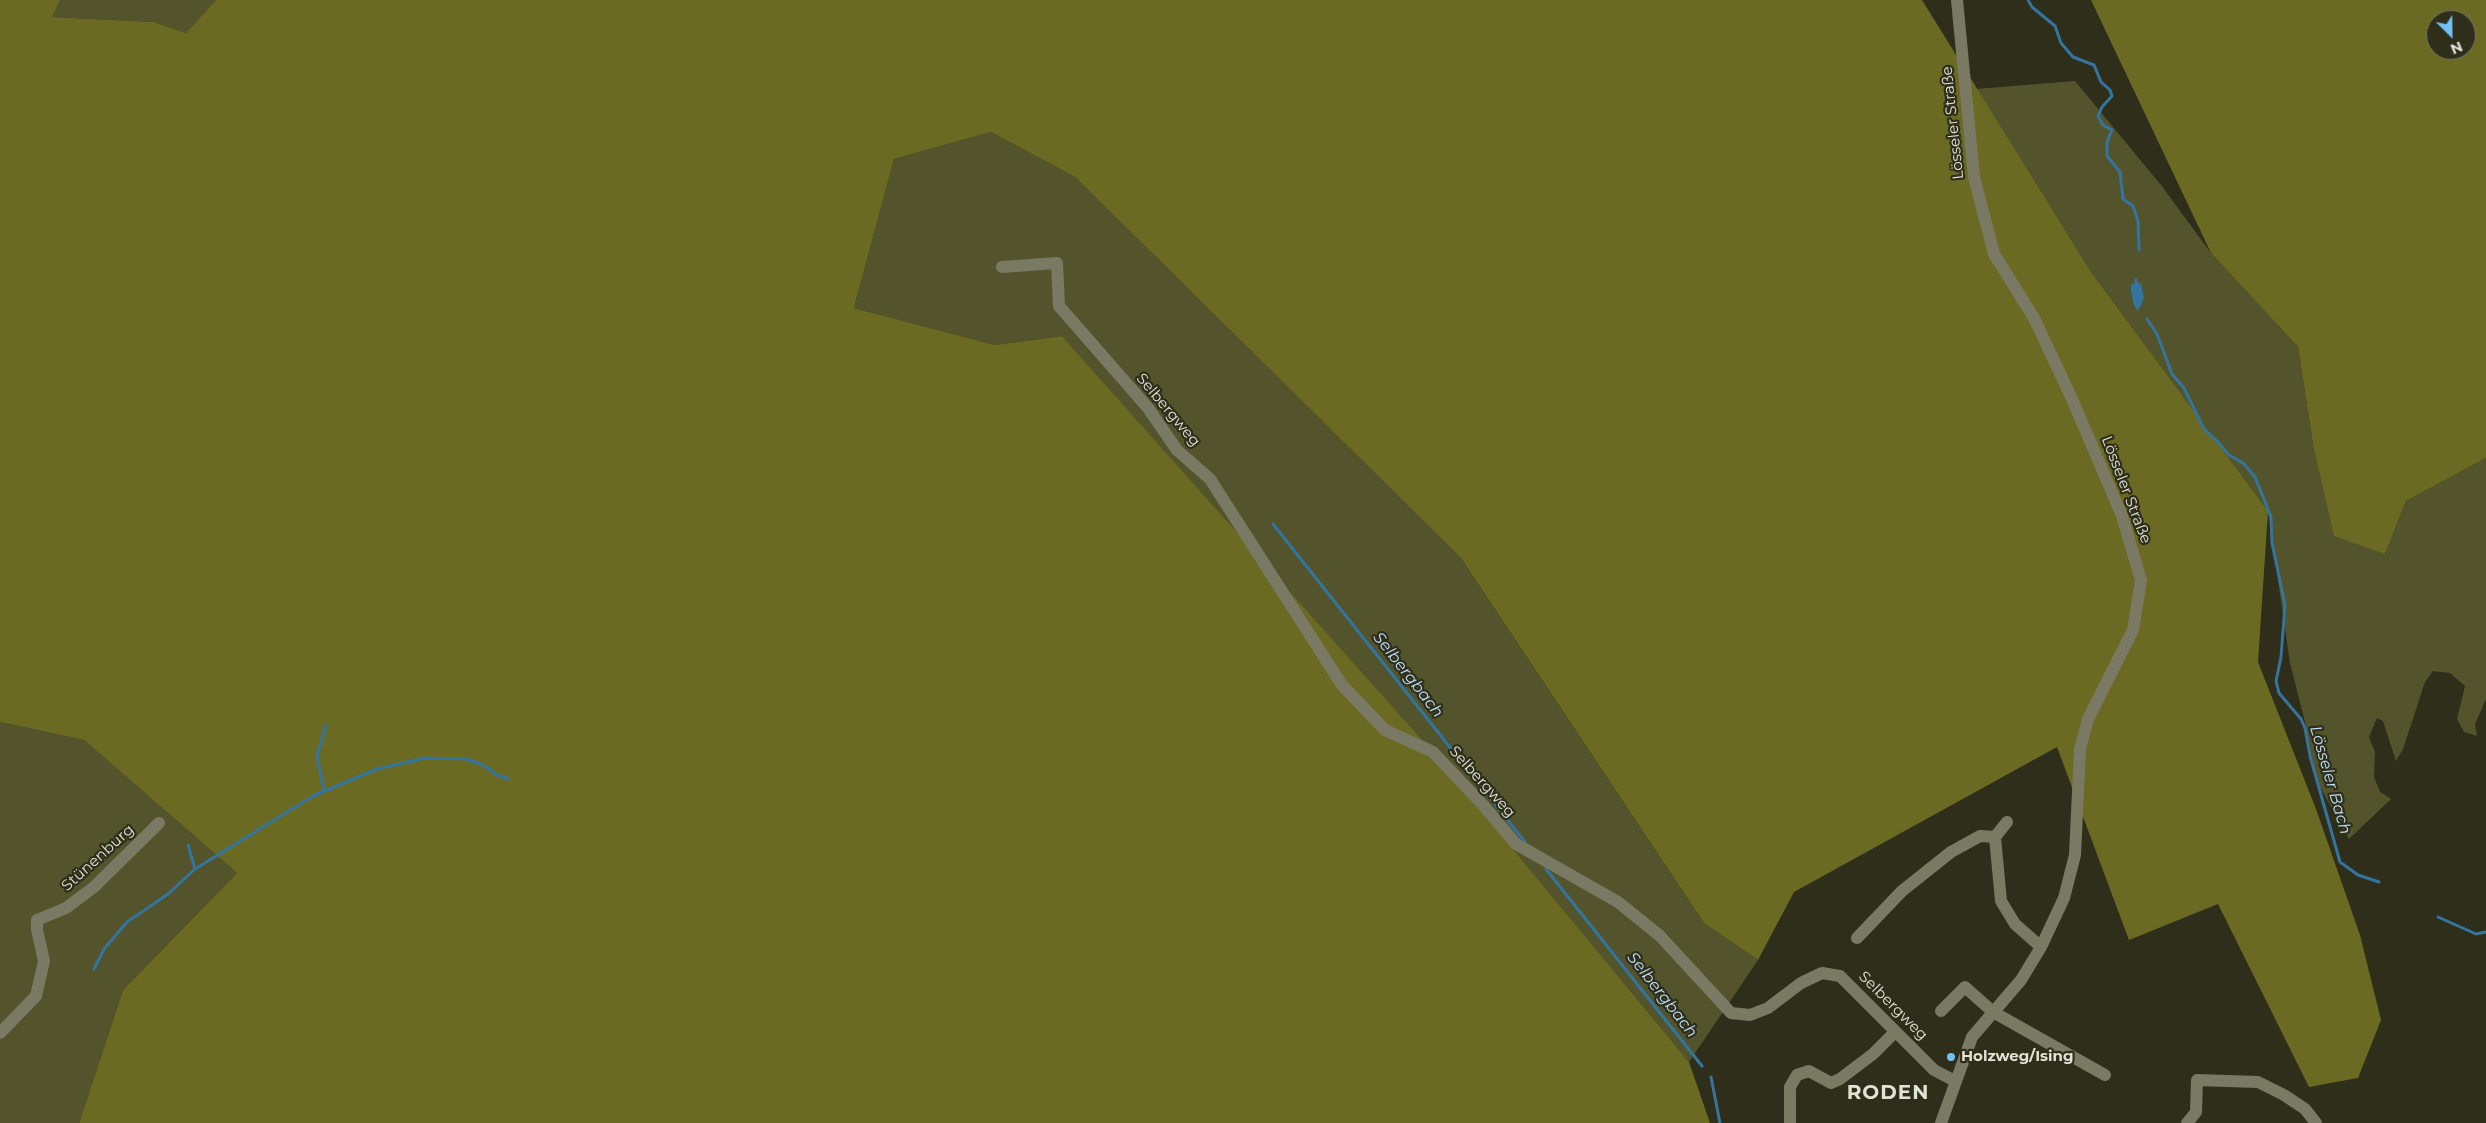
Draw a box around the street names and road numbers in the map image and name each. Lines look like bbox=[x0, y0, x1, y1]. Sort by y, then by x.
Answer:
street label: Lösseler Straße bbox=[1938, 66, 1968, 180]
street label: Selbergweg bbox=[1132, 370, 1204, 450]
street label: Lösseler Straße bbox=[2097, 434, 2155, 546]
street label: Selbergweg bbox=[1445, 743, 1519, 821]
street label: Stünenburg bbox=[58, 821, 138, 895]
street label: Selbergweg bbox=[1855, 968, 1931, 1044]

